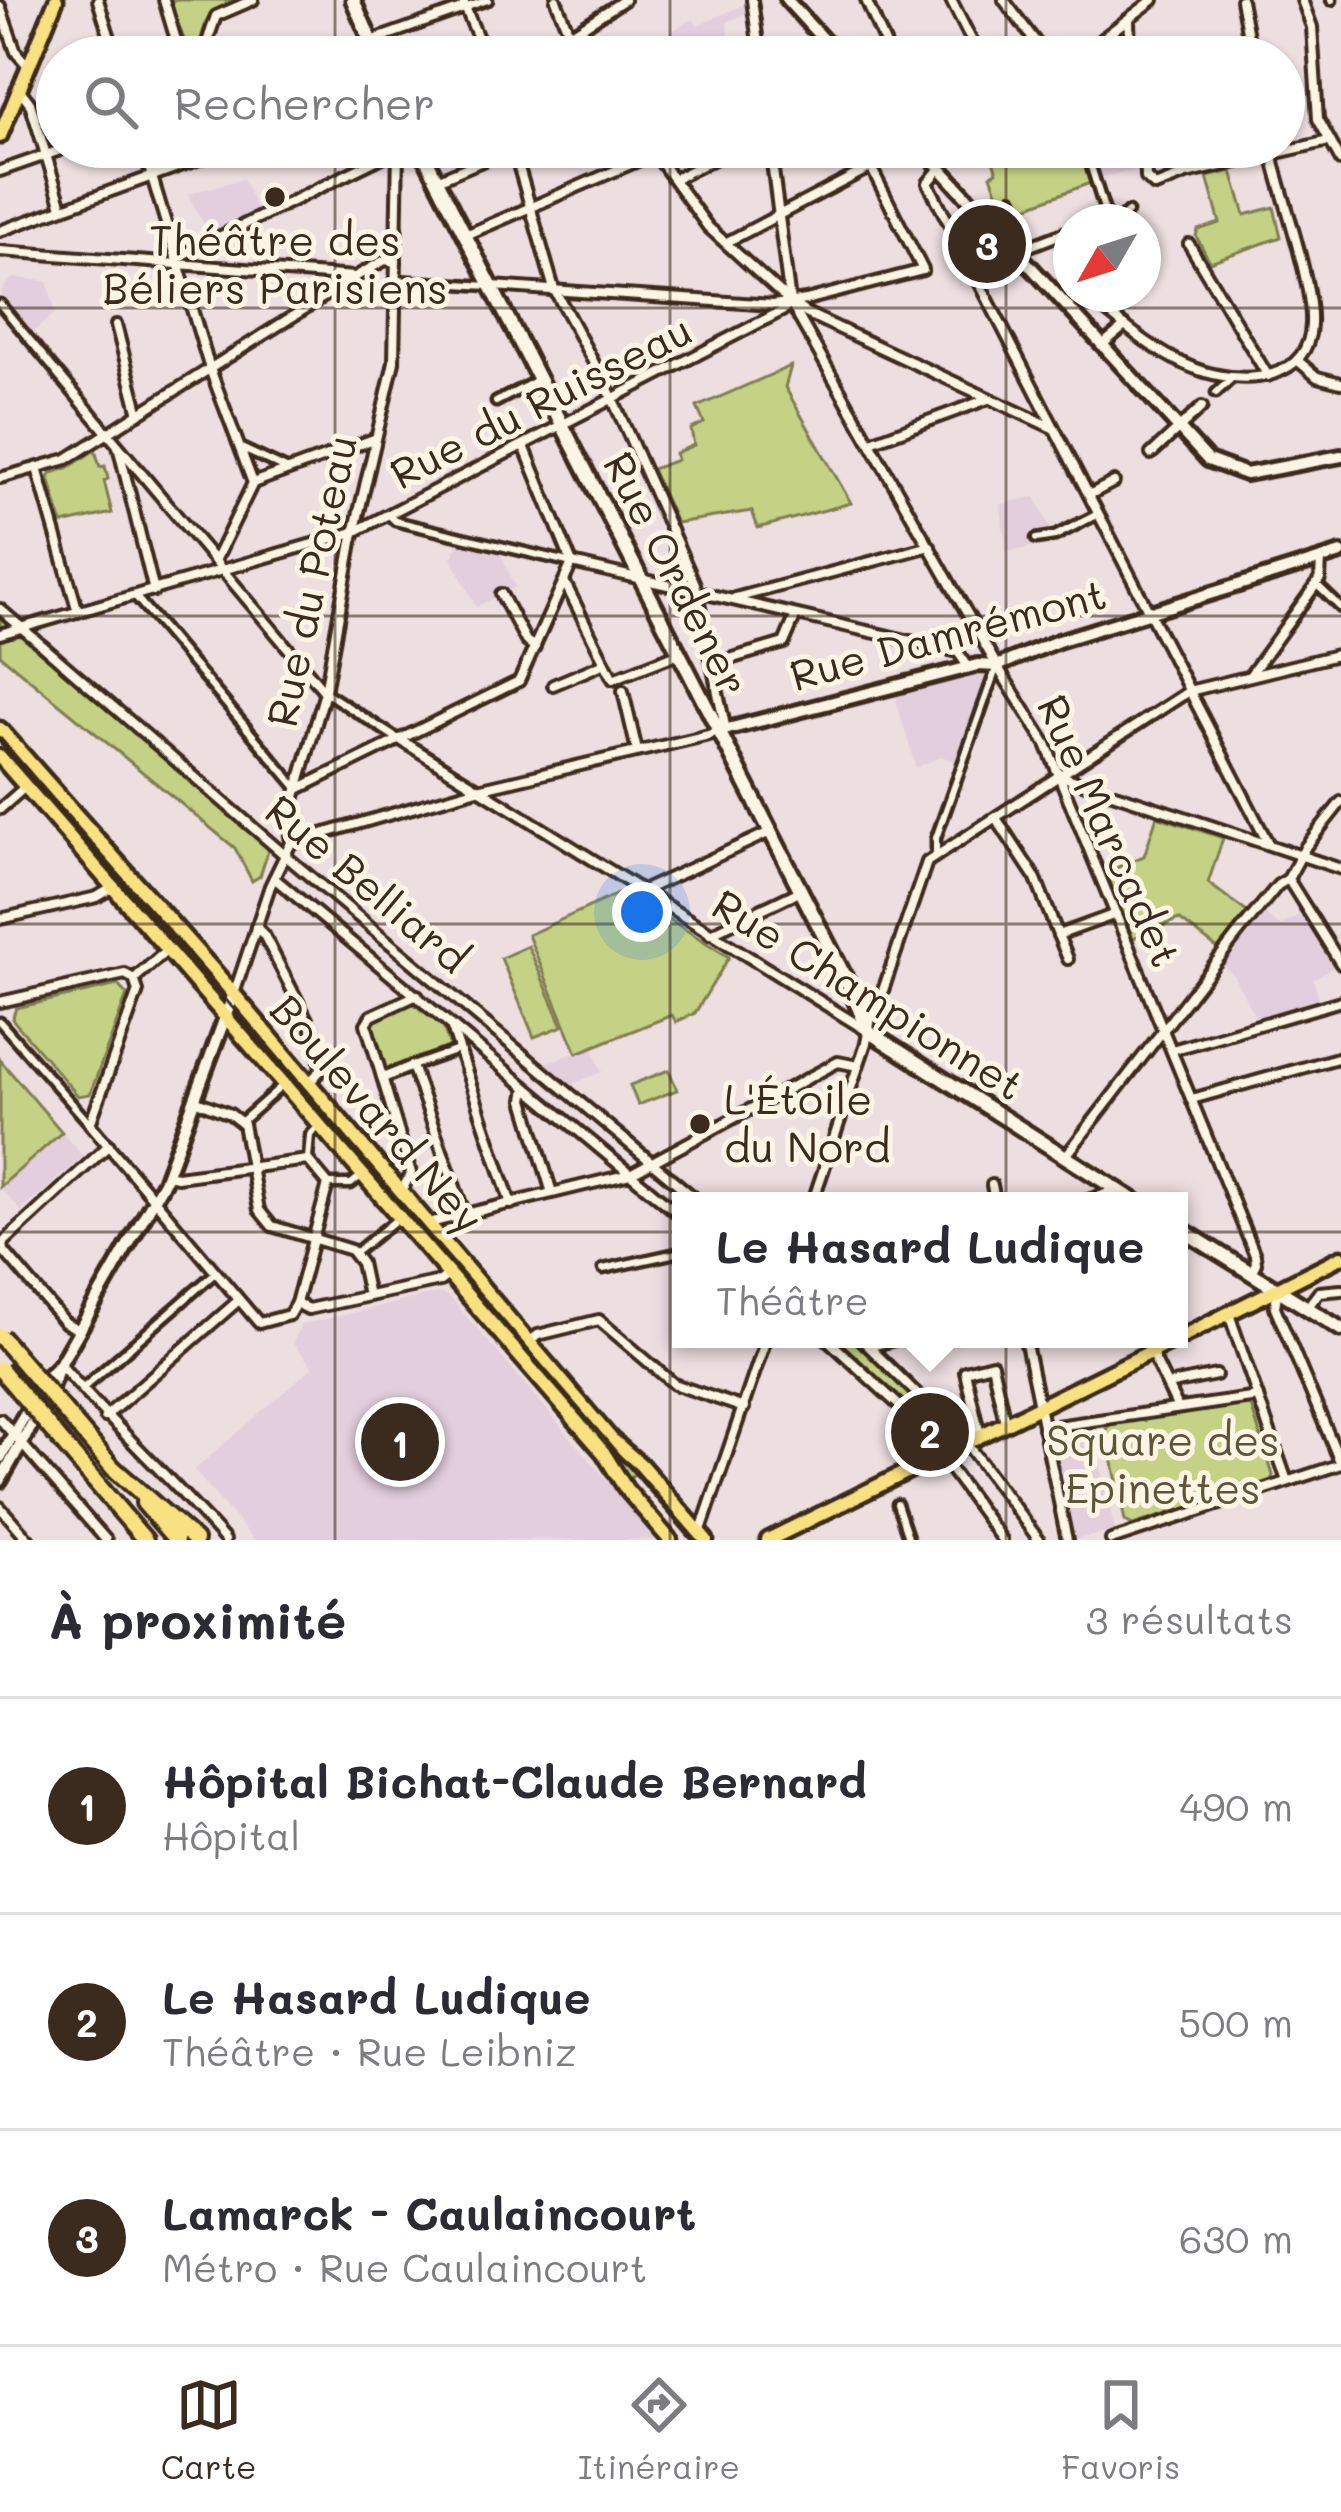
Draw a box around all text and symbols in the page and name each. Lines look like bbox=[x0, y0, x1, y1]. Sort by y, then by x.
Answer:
search box bbox=[36, 36, 1305, 168]
icon: search bbox=[78, 69, 144, 135]
text: Rechercher bbox=[174, 73, 435, 131]
marker: Théâtre des Béliers Parisiens bbox=[262, 184, 288, 210]
pin: 3 bbox=[948, 199, 1026, 289]
north arrow bbox=[1053, 204, 1161, 312]
place label: Théâtre des Béliers Parisiens bbox=[102, 212, 448, 315]
street label: Rue du Ruisseau bbox=[380, 301, 700, 500]
street label: Rue du Poteau bbox=[253, 430, 368, 731]
street label: Rue Ordener bbox=[592, 442, 762, 705]
street label: Rue Damrémont bbox=[784, 565, 1112, 702]
street label: Rue Marcadet bbox=[1026, 686, 1195, 975]
street label: Rue Belliard bbox=[255, 782, 481, 984]
street label: Rue Championnet bbox=[703, 876, 1035, 1112]
your location bbox=[612, 882, 672, 942]
street label: Boulevard Ney bbox=[259, 982, 497, 1244]
place label: L'Étoile du Nord bbox=[724, 1071, 891, 1174]
marker: L'Étoile du Nord bbox=[687, 1111, 713, 1137]
popup bbox=[672, 1192, 1188, 1348]
text: Le Hasard Ludique bbox=[716, 1216, 1144, 1274]
text: Théâtre bbox=[716, 1274, 869, 1325]
pin: 2 bbox=[891, 1387, 969, 1477]
pin: 1 bbox=[361, 1397, 439, 1487]
park label: Square des Epinettes bbox=[1046, 1412, 1280, 1515]
text: À proximité bbox=[48, 1585, 346, 1652]
text: 3 résultats bbox=[1086, 1593, 1293, 1644]
text: Hôpital Bichat-Claude Bernard bbox=[162, 1751, 867, 1809]
text: 1 bbox=[78, 1780, 96, 1831]
text: 490 m bbox=[1179, 1780, 1293, 1831]
text: Hôpital bbox=[162, 1809, 300, 1860]
text: Le Hasard Ludique bbox=[162, 1967, 591, 2025]
text: 2 bbox=[76, 1996, 98, 2047]
text: 500 m bbox=[1179, 1996, 1293, 2047]
text: Théâtre · Rue Leibniz bbox=[162, 2025, 577, 2076]
text: Lamarck - Caulaincourt bbox=[162, 2183, 696, 2241]
text: 3 bbox=[75, 2212, 99, 2263]
text: 630 m bbox=[1179, 2212, 1293, 2263]
text: Métro · Rue Caulaincourt bbox=[162, 2241, 647, 2292]
tab: Carte bbox=[161, 2372, 256, 2487]
tab: Itinéraire bbox=[578, 2372, 740, 2487]
tab: Favoris bbox=[1061, 2372, 1180, 2487]

